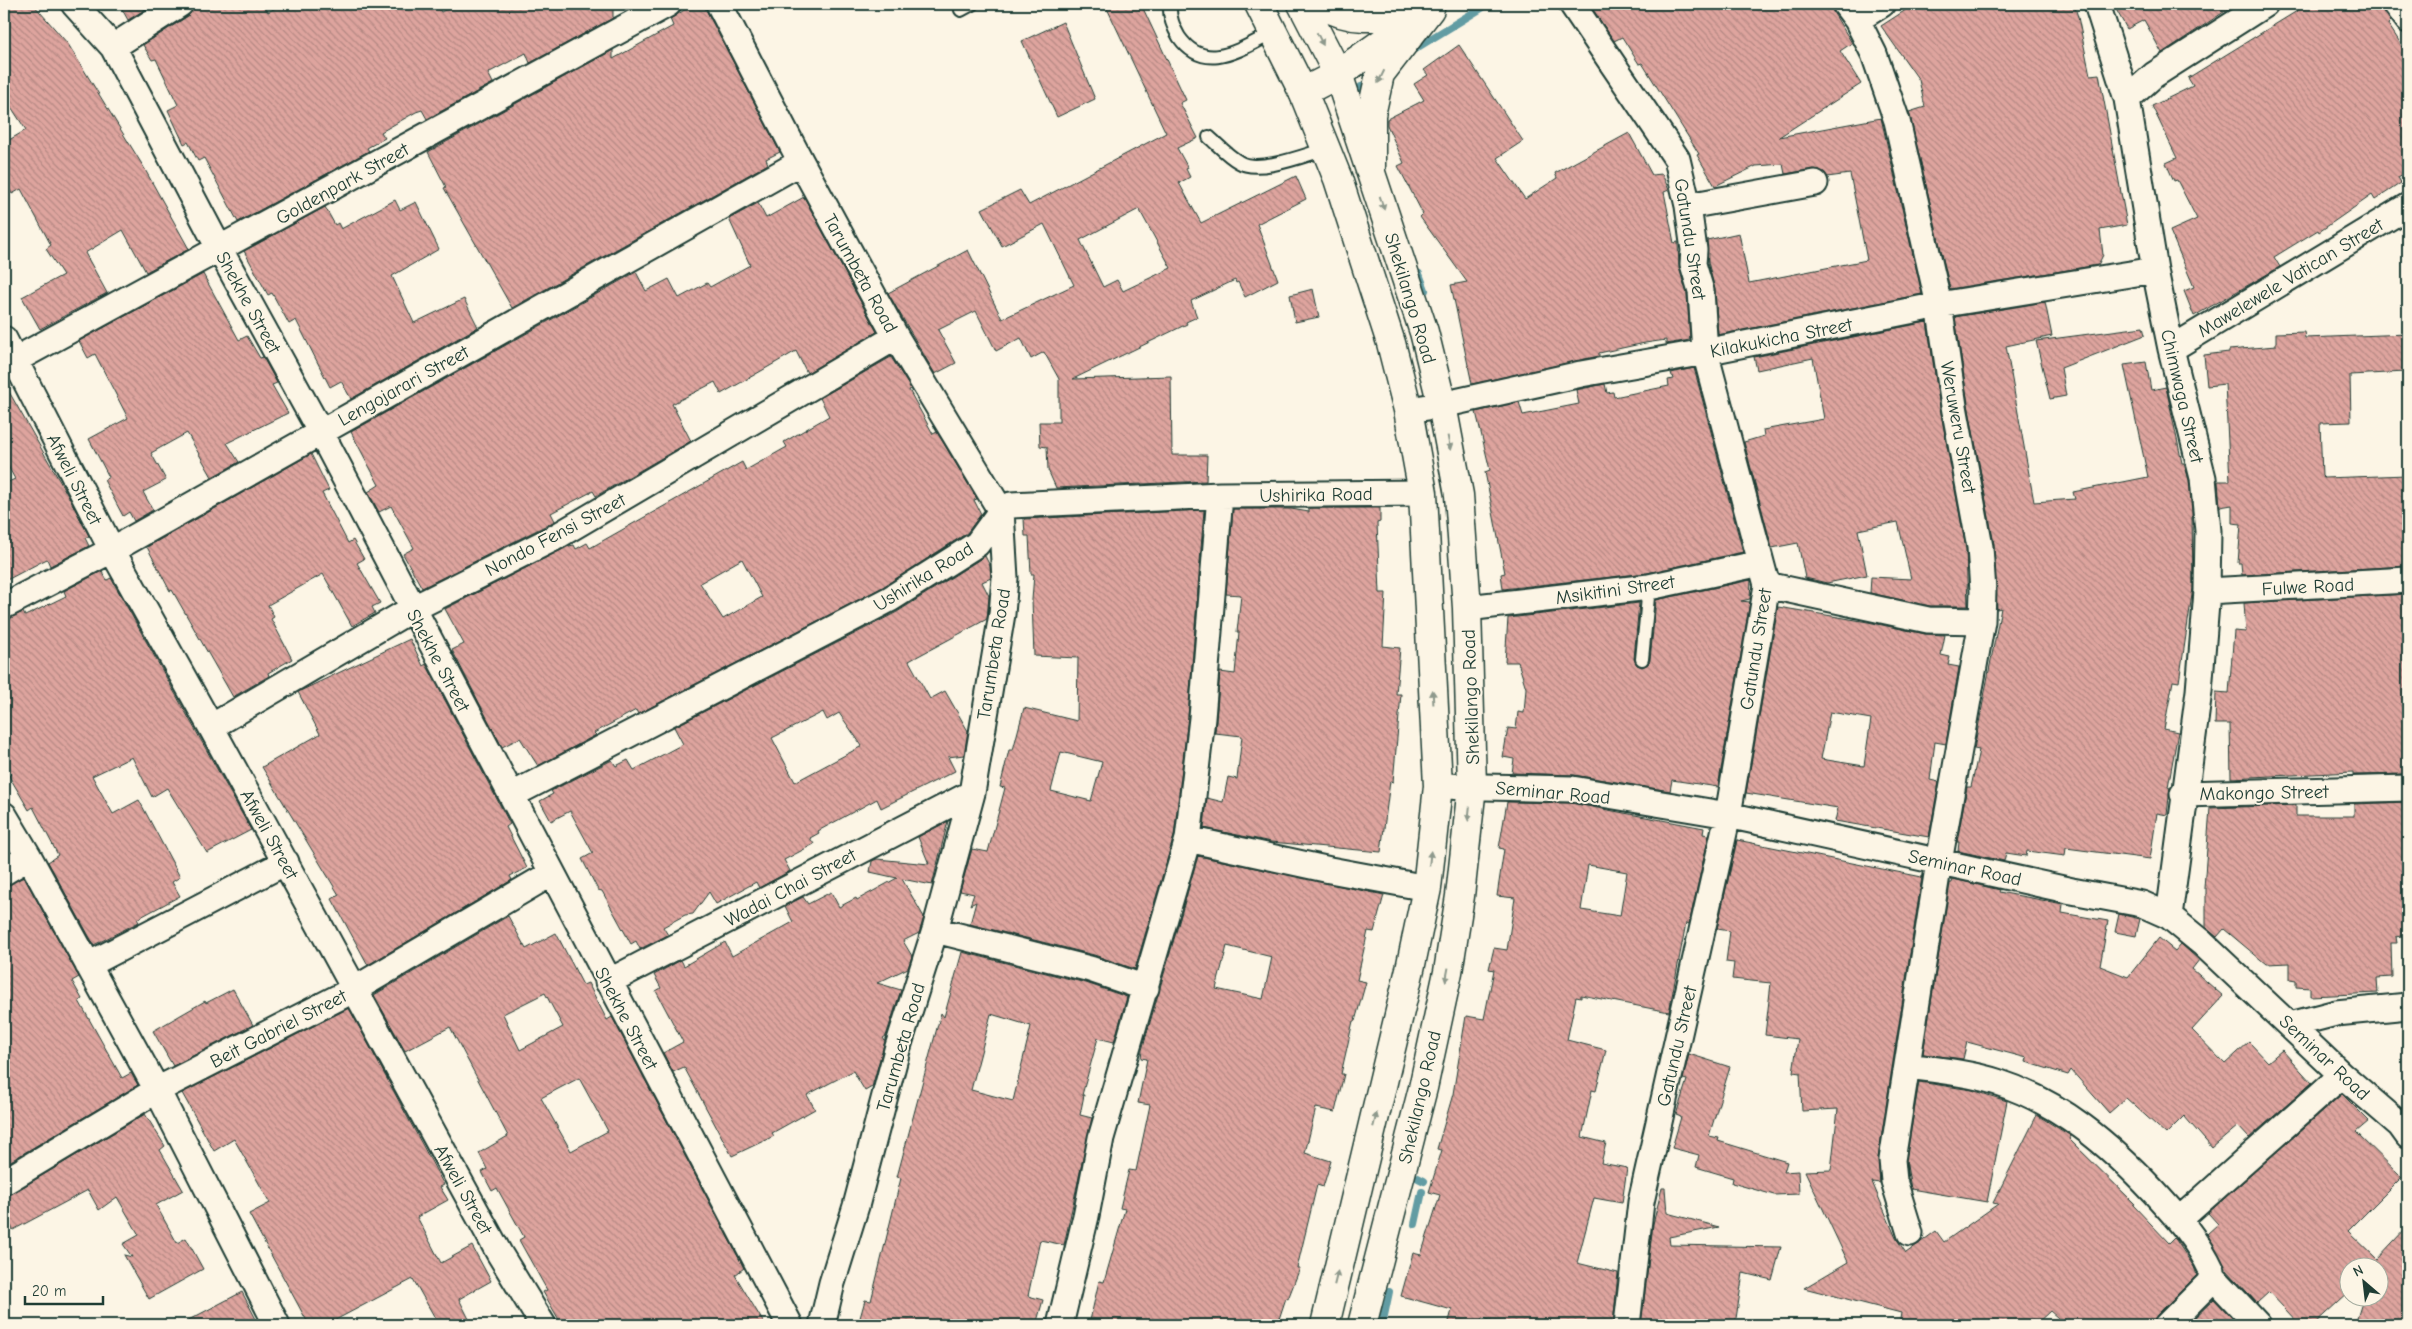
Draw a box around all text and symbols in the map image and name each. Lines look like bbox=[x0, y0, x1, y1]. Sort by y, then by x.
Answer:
one-way arrow bbox=[1316, 32, 1324, 46]
one-way arrow bbox=[1377, 69, 1385, 84]
street label: Goldenpark Street bbox=[272, 138, 413, 229]
street label: Gatundu Street bbox=[1670, 177, 1711, 302]
one-way arrow bbox=[1378, 196, 1386, 211]
street label: Tarumbeta Road bbox=[818, 210, 902, 337]
street label: Mawelewele Vatican Street bbox=[2194, 213, 2388, 342]
street label: Shekilango Road bbox=[1380, 230, 1440, 366]
street label: Shekhe Street bbox=[211, 248, 285, 358]
street label: Kilakukicha Street bbox=[1708, 313, 1855, 363]
street label: Chimwaga Street bbox=[2156, 327, 2208, 466]
street label: Lengojarari Street bbox=[334, 341, 473, 431]
street label: Weruweru Street bbox=[1936, 359, 1981, 495]
street label: Afweli Street bbox=[42, 430, 107, 529]
one-way arrow bbox=[1445, 436, 1453, 451]
street label: Ushirika Road bbox=[1259, 483, 1373, 507]
street label: Nondo Fensi Street bbox=[482, 488, 630, 581]
street label: Ushirika Road bbox=[870, 537, 977, 616]
street label: Msikitini Street bbox=[1554, 571, 1677, 609]
street label: Fulwe Road bbox=[2261, 574, 2355, 600]
street label: Gatundu Street bbox=[1736, 586, 1777, 712]
street label: Tarumbeta Road bbox=[973, 587, 1015, 721]
street label: Shekhe Street bbox=[402, 605, 475, 716]
street label: Shekilango Road bbox=[1458, 629, 1484, 765]
one-way arrow bbox=[1429, 688, 1437, 704]
street label: Seminar Road bbox=[1495, 777, 1611, 809]
street label: Makongo Street bbox=[2199, 781, 2329, 805]
street label: Afweli Street bbox=[235, 786, 303, 884]
one-way arrow bbox=[1465, 807, 1473, 823]
street label: Wadai Chai Street bbox=[721, 844, 860, 932]
street label: Seminar Road bbox=[1906, 845, 2023, 891]
one-way arrow bbox=[1426, 850, 1434, 866]
street label: Shekhe Street bbox=[590, 963, 663, 1074]
one-way arrow bbox=[1443, 968, 1451, 983]
street label: Tarumbeta Road bbox=[872, 980, 930, 1114]
street label: Gatundu Street bbox=[1652, 983, 1702, 1109]
street label: Beit Gabriel Street bbox=[206, 985, 351, 1073]
street label: Seminar Road bbox=[2275, 1010, 2374, 1105]
street label: Shekilango Road bbox=[1394, 1029, 1446, 1166]
one-way arrow bbox=[1371, 1113, 1379, 1128]
street label: Afweli Street bbox=[429, 1141, 497, 1239]
north arrow bbox=[2340, 1256, 2390, 1306]
text: N bbox=[2350, 1261, 2366, 1281]
one-way arrow bbox=[1332, 1270, 1340, 1285]
scale bar bbox=[25, 1274, 102, 1306]
text: 20 m bbox=[32, 1282, 66, 1300]

